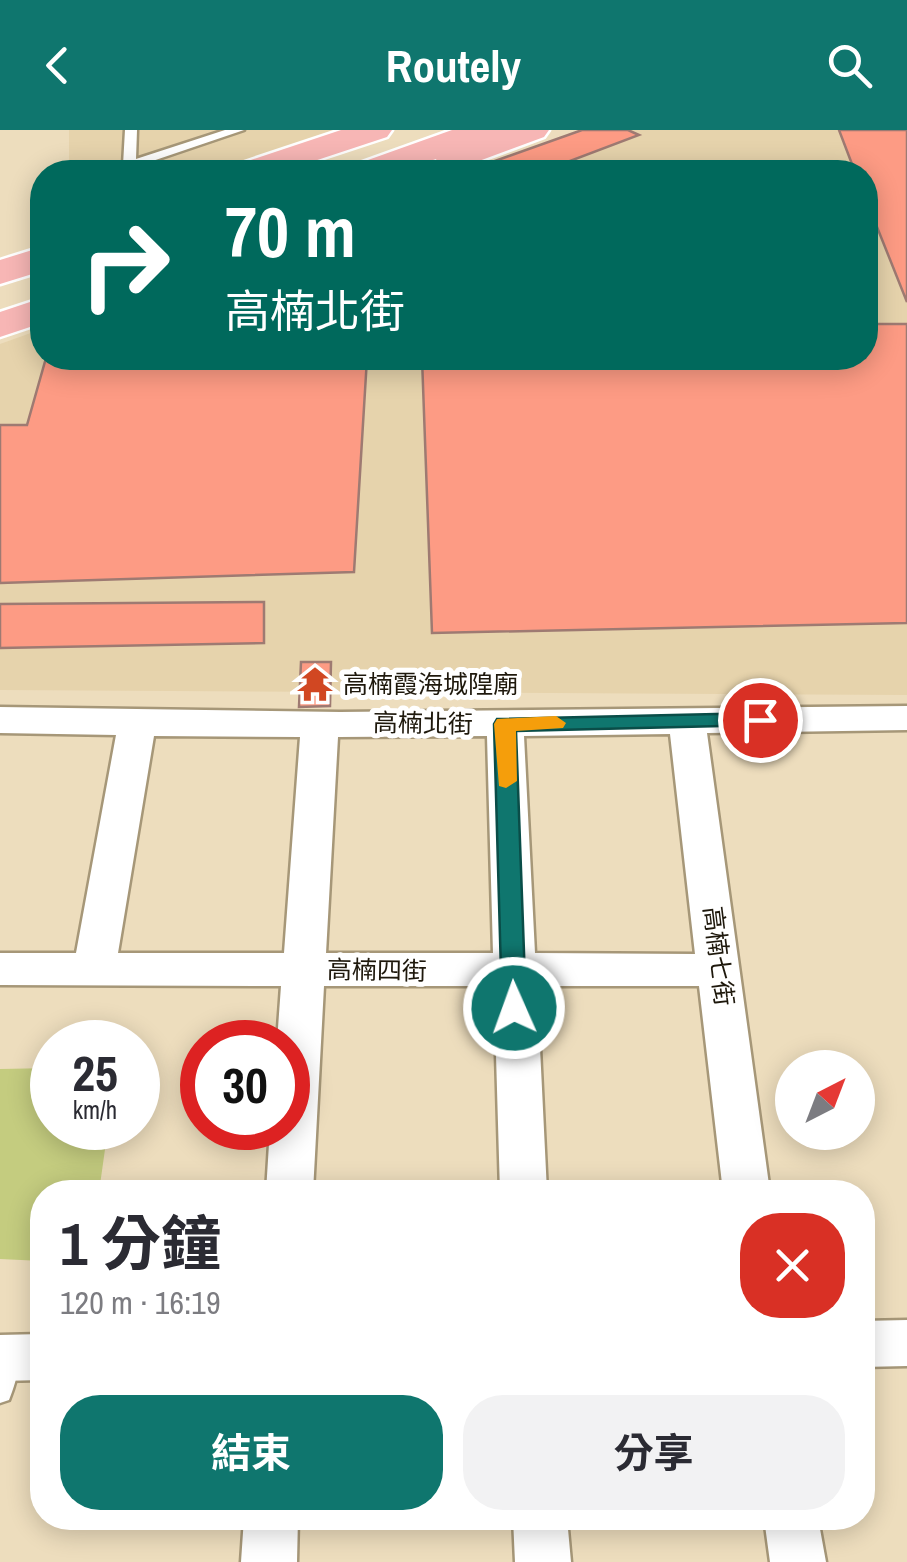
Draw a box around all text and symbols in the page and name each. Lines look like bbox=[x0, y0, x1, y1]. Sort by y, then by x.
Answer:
text: Routely bbox=[386, 35, 521, 96]
icon: back bbox=[30, 38, 85, 93]
icon: search bbox=[822, 38, 877, 93]
text: 70 m bbox=[225, 185, 356, 279]
icon: right bbox=[60, 200, 190, 330]
text: 高楠北街 bbox=[225, 280, 405, 341]
temple icon: 高楠霞海城隍廟 bbox=[296, 665, 334, 703]
place label: 高楠霞海城隍廟 bbox=[343, 667, 518, 701]
pin bbox=[718, 678, 803, 763]
icon: arrive bbox=[733, 693, 788, 748]
street label: 高楠北街 bbox=[373, 705, 473, 741]
street label: 高楠七街 bbox=[696, 904, 742, 1008]
street label: 高楠四街 bbox=[327, 952, 427, 988]
position arrow bbox=[462, 956, 566, 1060]
speed limit sign: 30 bbox=[180, 1020, 310, 1150]
text: 25 bbox=[72, 1039, 118, 1107]
north arrow bbox=[775, 1050, 875, 1150]
map controls bbox=[775, 1050, 875, 1150]
text: km/h bbox=[73, 1093, 117, 1127]
text: 1 分鐘 bbox=[60, 1203, 221, 1284]
button: close bbox=[740, 1213, 845, 1318]
text: 120 m · 16:19 bbox=[60, 1281, 220, 1324]
button: 結束 bbox=[60, 1395, 443, 1510]
button: 分享 bbox=[463, 1395, 845, 1510]

